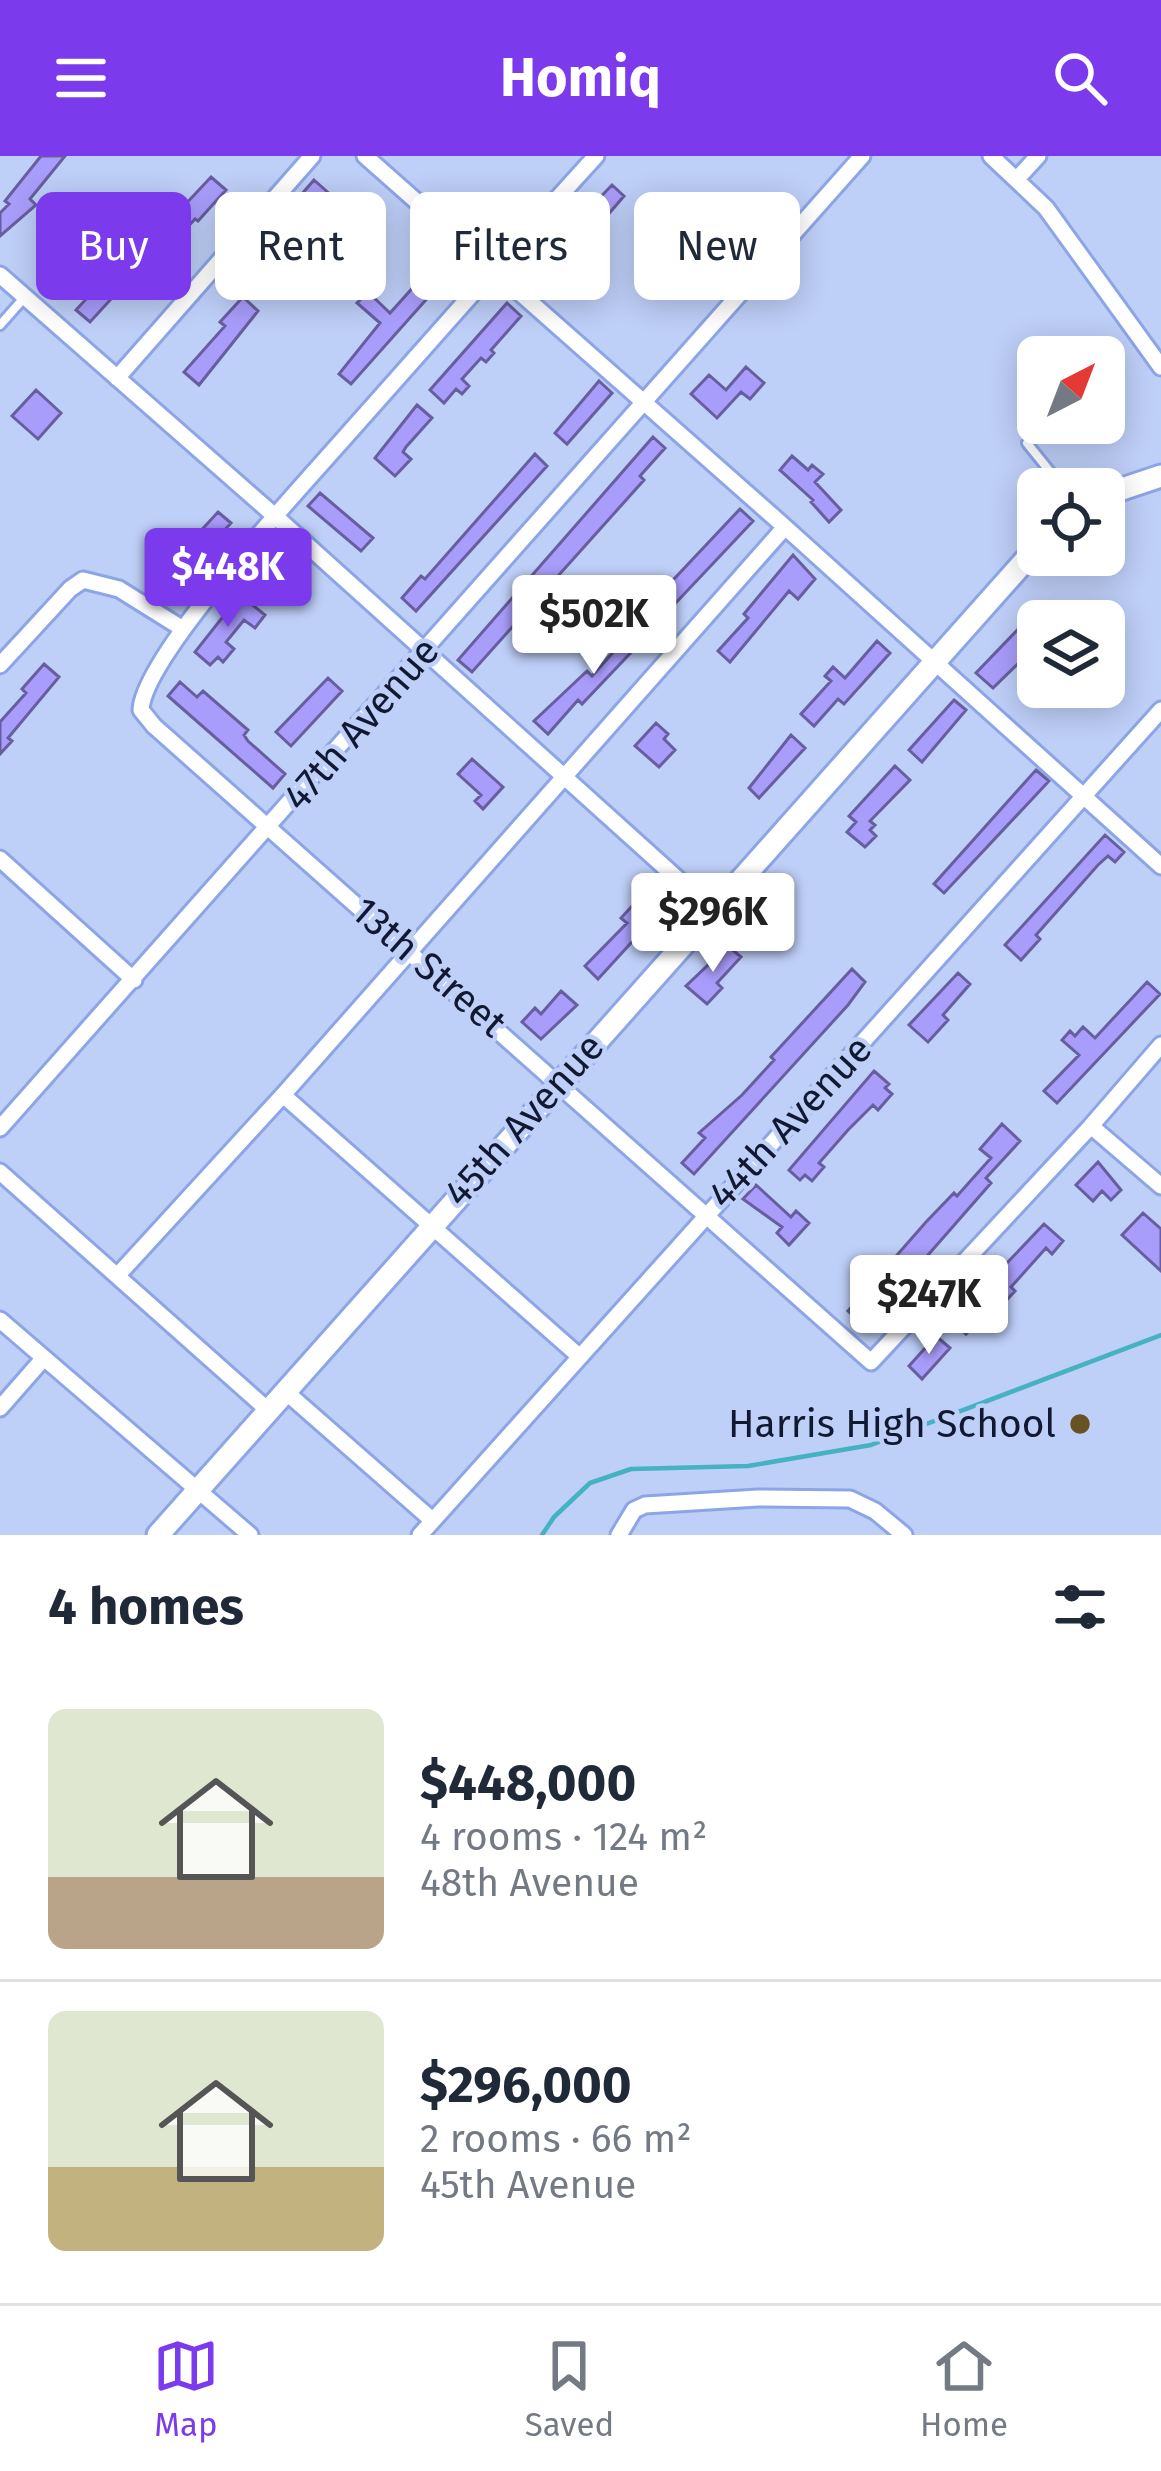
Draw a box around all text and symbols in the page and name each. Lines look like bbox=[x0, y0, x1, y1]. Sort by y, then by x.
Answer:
icon: menu bbox=[48, 45, 114, 111]
icon: search bbox=[1047, 45, 1113, 111]
text: Homiq bbox=[500, 46, 661, 110]
chip: Buy bbox=[36, 192, 191, 300]
chip: Rent bbox=[215, 192, 386, 300]
chip: Filters bbox=[410, 192, 610, 300]
chip: New bbox=[634, 192, 800, 300]
north arrow bbox=[1017, 336, 1125, 444]
map controls bbox=[1017, 336, 1125, 708]
button: locate bbox=[1017, 468, 1125, 576]
pin: $448K bbox=[144, 528, 312, 630]
text: $448K bbox=[172, 544, 284, 590]
pin: $502K bbox=[510, 575, 678, 677]
text: $502K bbox=[539, 591, 649, 637]
button: layers bbox=[1017, 600, 1125, 708]
street label: 47th Avenue bbox=[273, 628, 449, 820]
pin: $296K bbox=[629, 873, 797, 975]
street label: 13th Street bbox=[342, 888, 516, 1047]
text: $296K bbox=[658, 889, 768, 935]
street label: 45th Avenue bbox=[435, 1024, 613, 1216]
street label: 44th Avenue bbox=[699, 1027, 881, 1217]
pin: $247K bbox=[845, 1255, 1013, 1357]
text: $247K bbox=[877, 1271, 981, 1317]
place label: Harris High School bbox=[728, 1401, 1056, 1447]
marker: Harris High School bbox=[1067, 1411, 1093, 1437]
icon: filters bbox=[1047, 1574, 1113, 1640]
text: 4 homes bbox=[48, 1576, 244, 1638]
text: $448,000 bbox=[420, 1752, 636, 1814]
icon: home bbox=[144, 1757, 288, 1901]
text: 4 rooms · 124 m² bbox=[420, 1814, 707, 1860]
text: 48th Avenue bbox=[420, 1860, 639, 1906]
text: $296,000 bbox=[420, 2054, 632, 2116]
icon: home bbox=[144, 2059, 288, 2203]
text: 2 rooms · 66 m² bbox=[420, 2116, 691, 2162]
text: 45th Avenue bbox=[420, 2162, 636, 2208]
tab: Map bbox=[153, 2333, 219, 2445]
tab: Saved bbox=[525, 2333, 614, 2445]
tab: Home bbox=[920, 2333, 1008, 2445]

